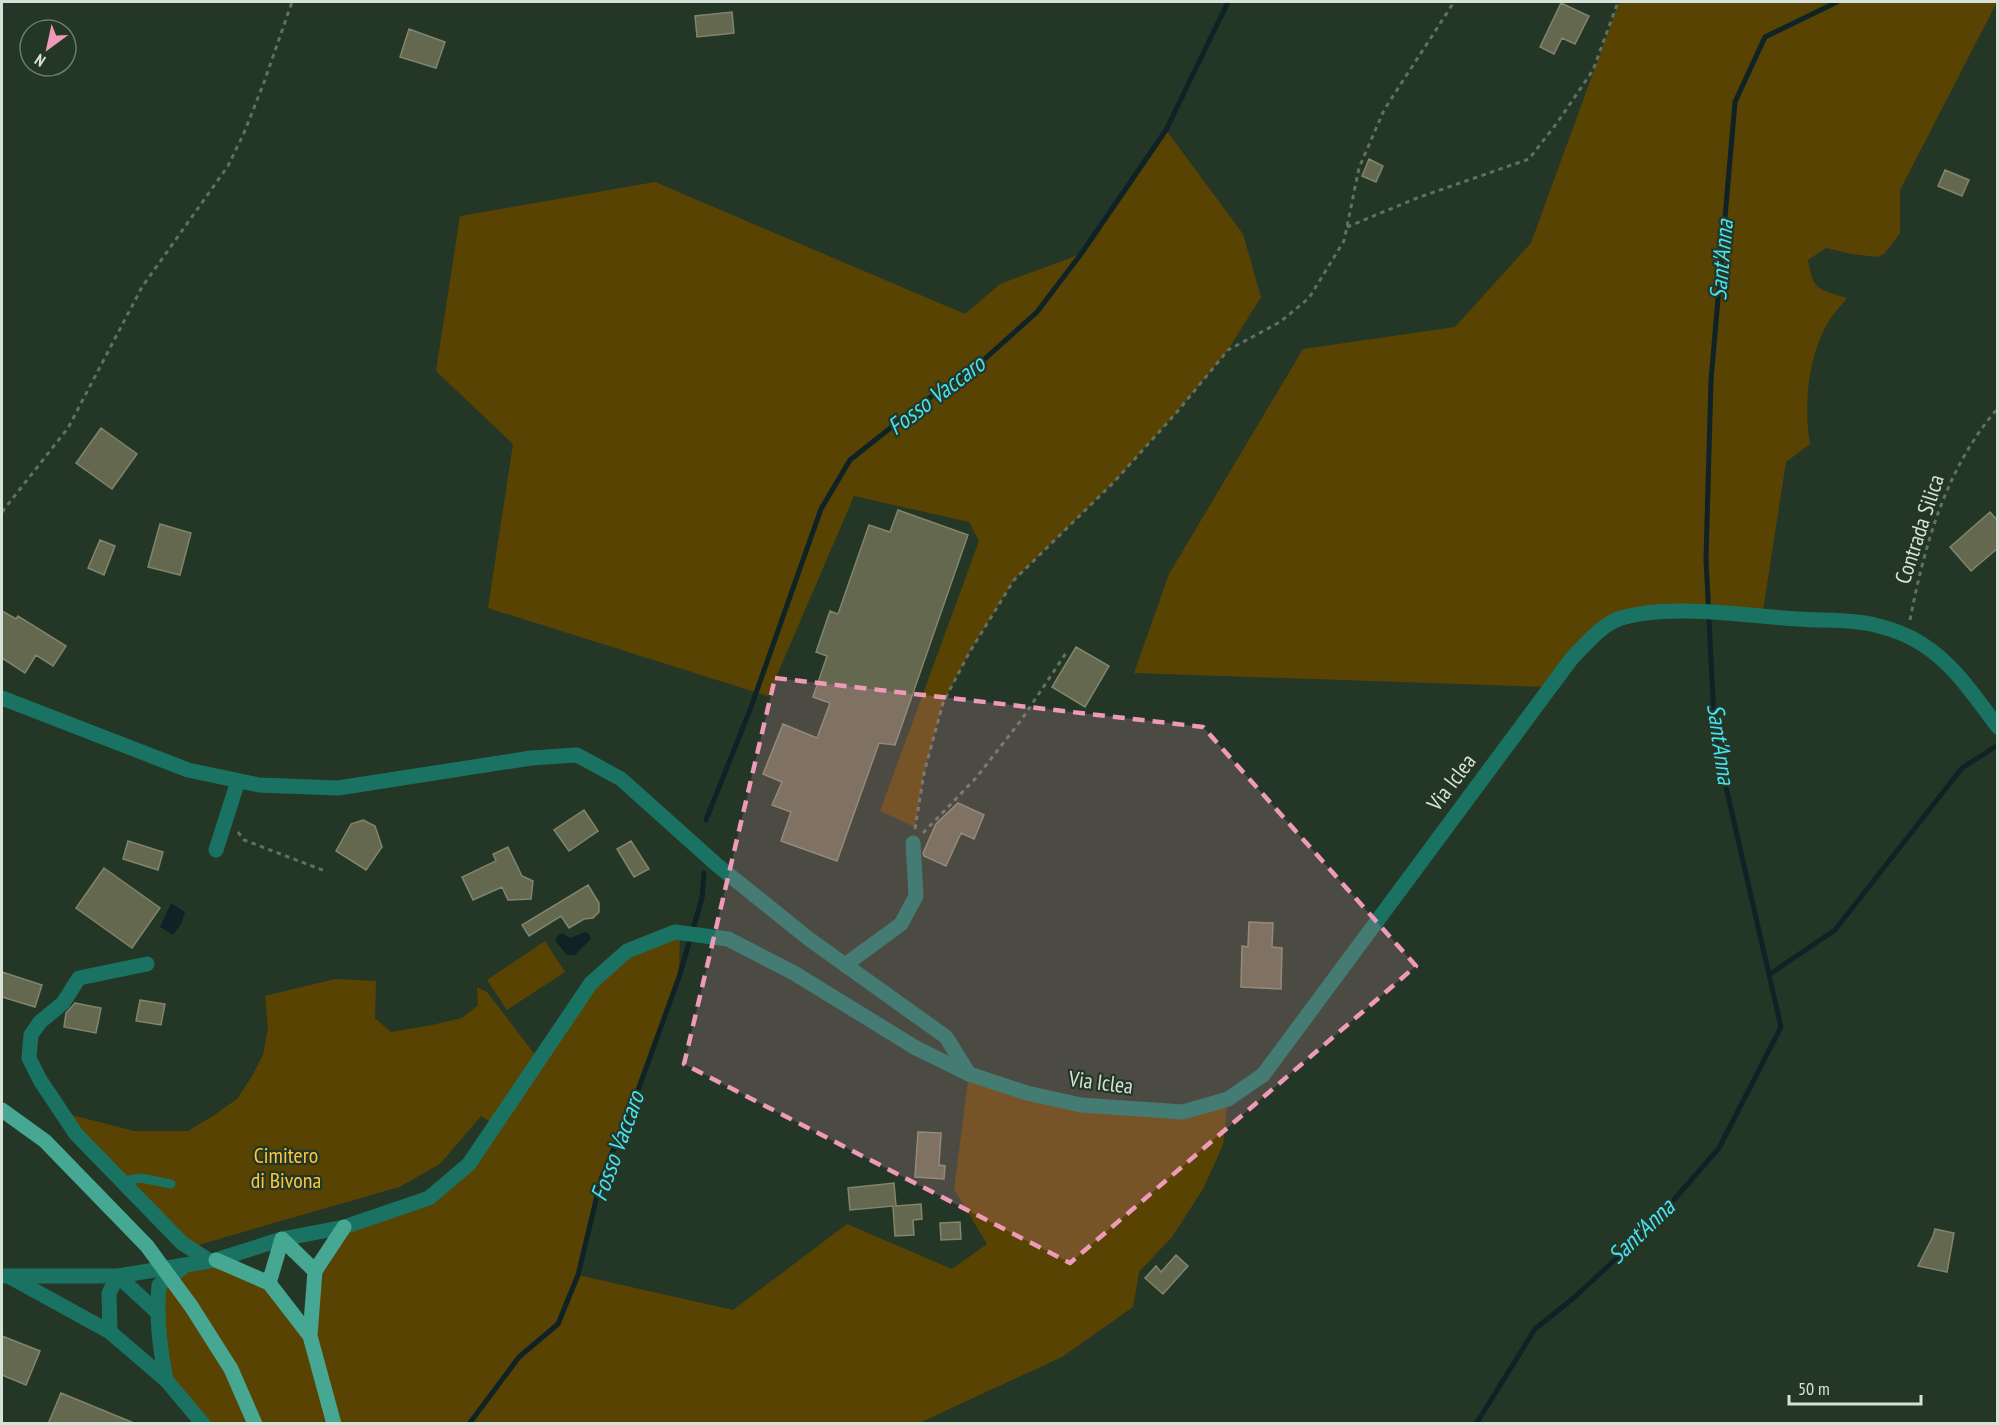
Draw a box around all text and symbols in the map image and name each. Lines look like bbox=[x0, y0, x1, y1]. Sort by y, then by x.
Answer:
north arrow bbox=[18, 18, 78, 78]
text: N bbox=[31, 50, 49, 71]
water label: Sant'Anna bbox=[1702, 217, 1740, 302]
water label: Fosso Vaccaro bbox=[881, 347, 992, 442]
street label: Contrada Silica bbox=[1888, 471, 1950, 587]
water label: Sant'Anna bbox=[1700, 702, 1742, 788]
street label: Via Iclea bbox=[1420, 748, 1482, 817]
street label: Via Iclea bbox=[1066, 1064, 1135, 1100]
water label: Fosso Vaccaro bbox=[583, 1085, 652, 1205]
park label: Cimitero di Bivona bbox=[251, 1141, 321, 1194]
water label: Sant'Anna bbox=[1601, 1191, 1682, 1270]
scale bar bbox=[1789, 1368, 1921, 1406]
text: 50 m bbox=[1798, 1377, 1830, 1400]

